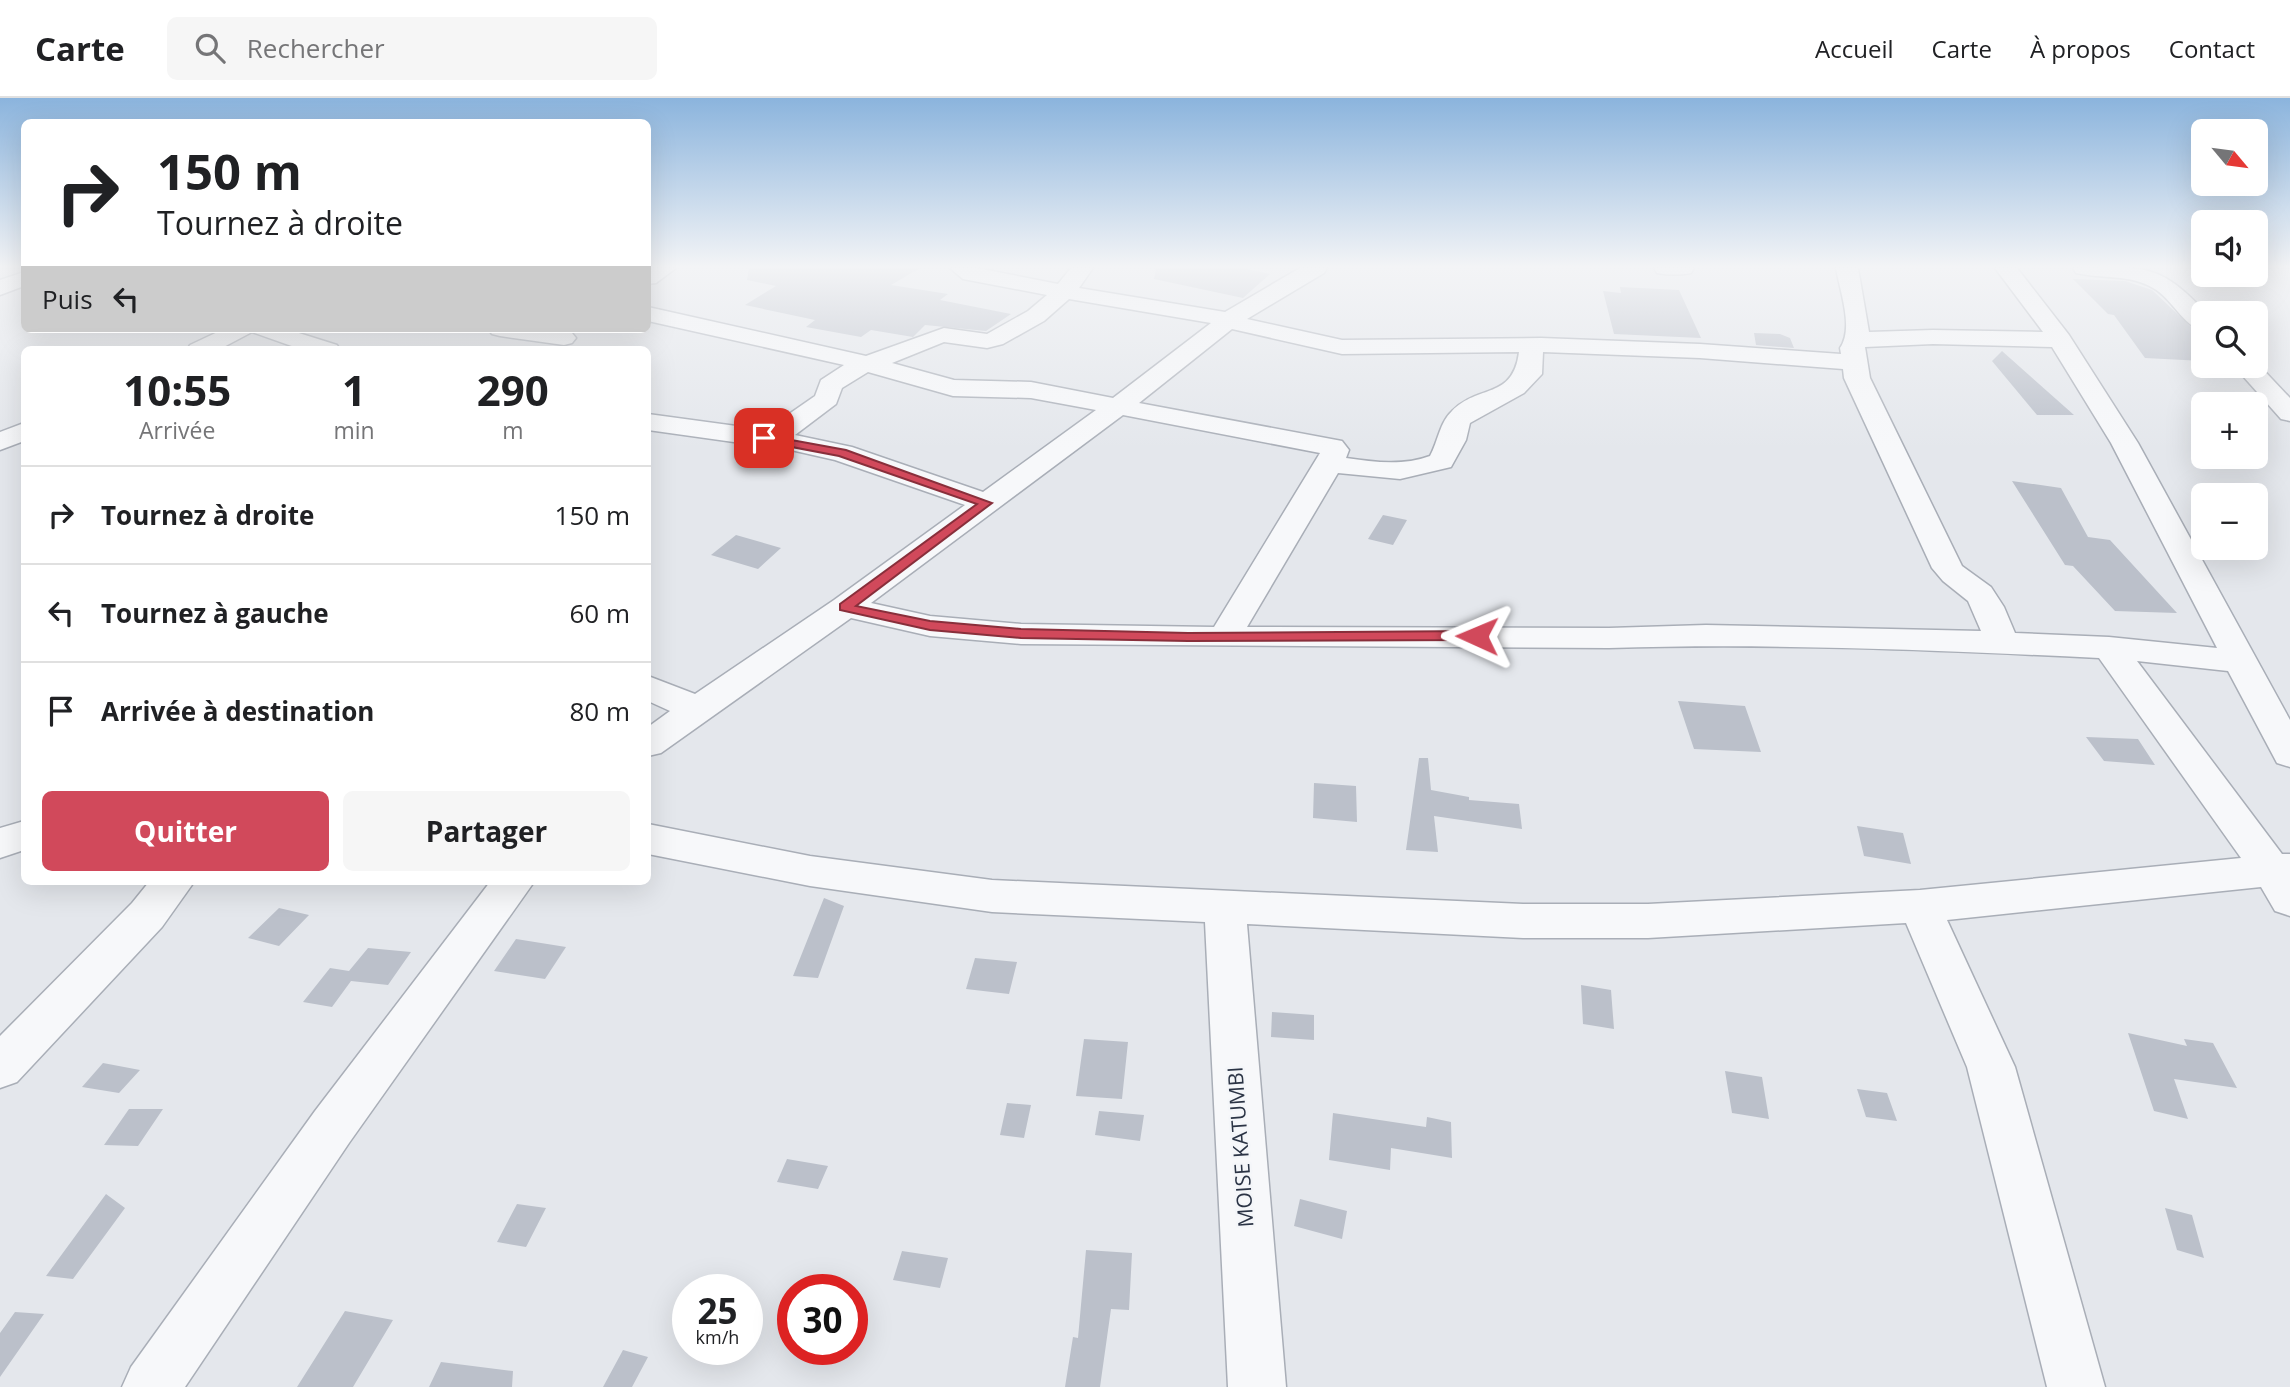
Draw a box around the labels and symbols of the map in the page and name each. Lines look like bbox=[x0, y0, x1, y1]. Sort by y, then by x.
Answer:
north arrow bbox=[2191, 119, 2268, 196]
pin bbox=[734, 408, 794, 468]
position arrow bbox=[1440, 599, 1514, 673]
street label: MOISE KATUMBI bbox=[1220, 1066, 1260, 1228]
speed limit sign: 30 bbox=[777, 1274, 868, 1365]

